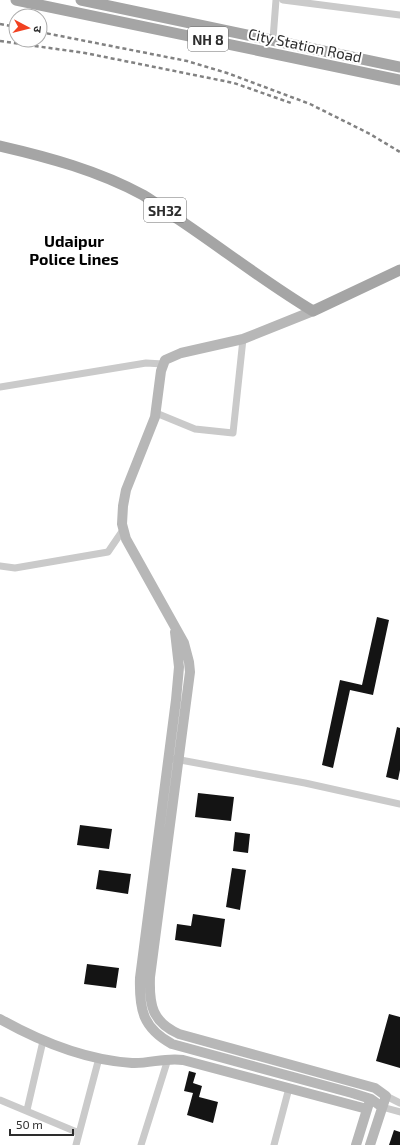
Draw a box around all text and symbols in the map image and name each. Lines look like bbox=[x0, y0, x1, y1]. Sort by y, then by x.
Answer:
north arrow bbox=[8, 8, 48, 48]
street label: City Station Road bbox=[247, 24, 363, 66]
text: उ bbox=[32, 25, 45, 34]
road number: NH 8 bbox=[188, 27, 228, 51]
road number: SH32 bbox=[144, 198, 186, 222]
district label: Udaipur Police Lines bbox=[29, 231, 119, 268]
scale bar bbox=[10, 1111, 73, 1137]
text: 50 m bbox=[16, 1117, 43, 1131]

